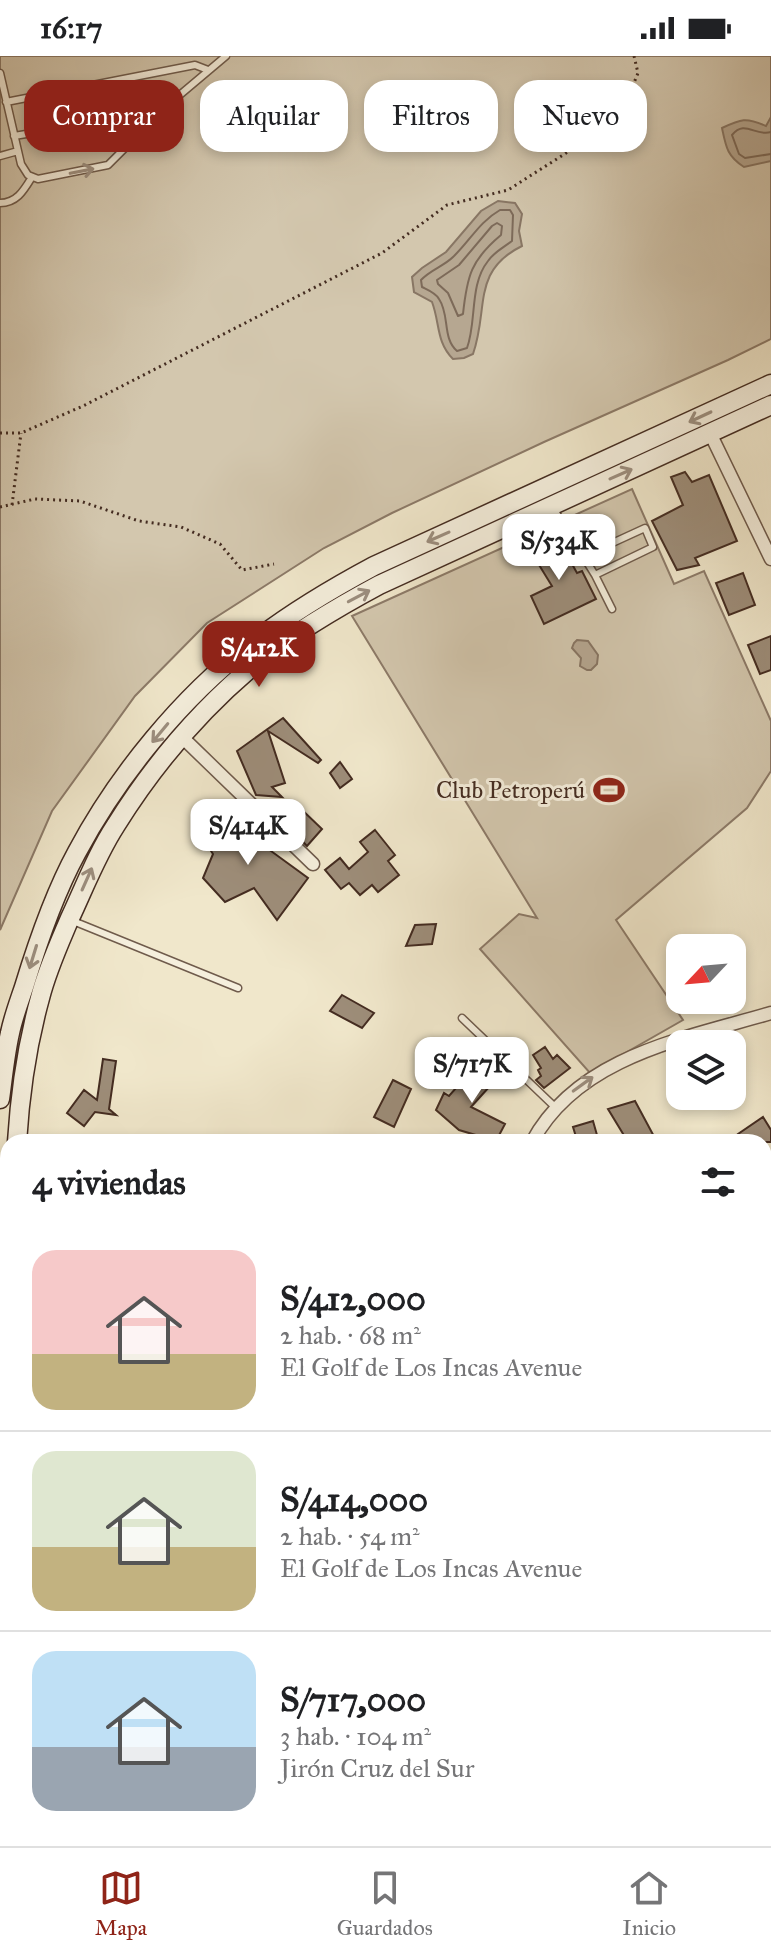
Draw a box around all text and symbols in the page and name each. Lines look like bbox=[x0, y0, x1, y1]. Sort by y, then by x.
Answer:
text: 16:17 bbox=[40, 10, 103, 46]
chip: Comprar bbox=[24, 80, 184, 152]
chip: Alquilar bbox=[200, 80, 348, 152]
chip: Filtros bbox=[364, 80, 498, 152]
chip: Nuevo bbox=[514, 80, 647, 152]
one-way arrow bbox=[69, 163, 94, 178]
one-way arrow bbox=[688, 410, 712, 425]
one-way arrow bbox=[608, 466, 632, 481]
pin: S/534K bbox=[494, 514, 624, 582]
text: S/534K bbox=[520, 524, 598, 556]
one-way arrow bbox=[427, 530, 451, 545]
one-way arrow bbox=[347, 587, 371, 603]
pin: S/412K bbox=[194, 621, 324, 689]
text: S/412K bbox=[220, 631, 298, 663]
one-way arrow bbox=[151, 722, 169, 742]
sports icon: Club Petroperú bbox=[592, 773, 626, 807]
place label: Club Petroperú bbox=[436, 775, 585, 805]
pin: S/414K bbox=[183, 799, 313, 867]
text: S/414K bbox=[208, 809, 288, 841]
one-way arrow bbox=[81, 868, 96, 892]
north arrow bbox=[666, 934, 746, 1014]
map controls bbox=[666, 934, 746, 1110]
one-way arrow bbox=[25, 944, 40, 970]
button: layers bbox=[666, 1030, 746, 1110]
pin: S/717K bbox=[407, 1037, 537, 1105]
text: S/717K bbox=[433, 1047, 511, 1079]
one-way arrow bbox=[572, 1076, 594, 1092]
icon: filters bbox=[696, 1160, 740, 1204]
text: 4 viviendas bbox=[32, 1162, 186, 1203]
text: S/412,000 bbox=[280, 1278, 426, 1319]
icon: home bbox=[96, 1282, 192, 1378]
text: 2 hab. · 68 m² bbox=[280, 1319, 421, 1351]
text: El Golf de Los Incas Avenue bbox=[280, 1351, 582, 1383]
text: S/414,000 bbox=[280, 1479, 428, 1520]
icon: home bbox=[96, 1483, 192, 1579]
text: 2 hab. · 54 m² bbox=[280, 1520, 420, 1552]
text: El Golf de Los Incas Avenue bbox=[280, 1552, 582, 1584]
text: S/717,000 bbox=[280, 1679, 426, 1720]
icon: home bbox=[96, 1683, 192, 1779]
text: 3 hab. · 104 m² bbox=[280, 1720, 431, 1752]
text: Jirón Cruz del Sur bbox=[280, 1752, 474, 1784]
tab: Mapa bbox=[95, 1866, 147, 1941]
tab: Guardados bbox=[337, 1866, 433, 1941]
tab: Inicio bbox=[622, 1866, 676, 1941]

